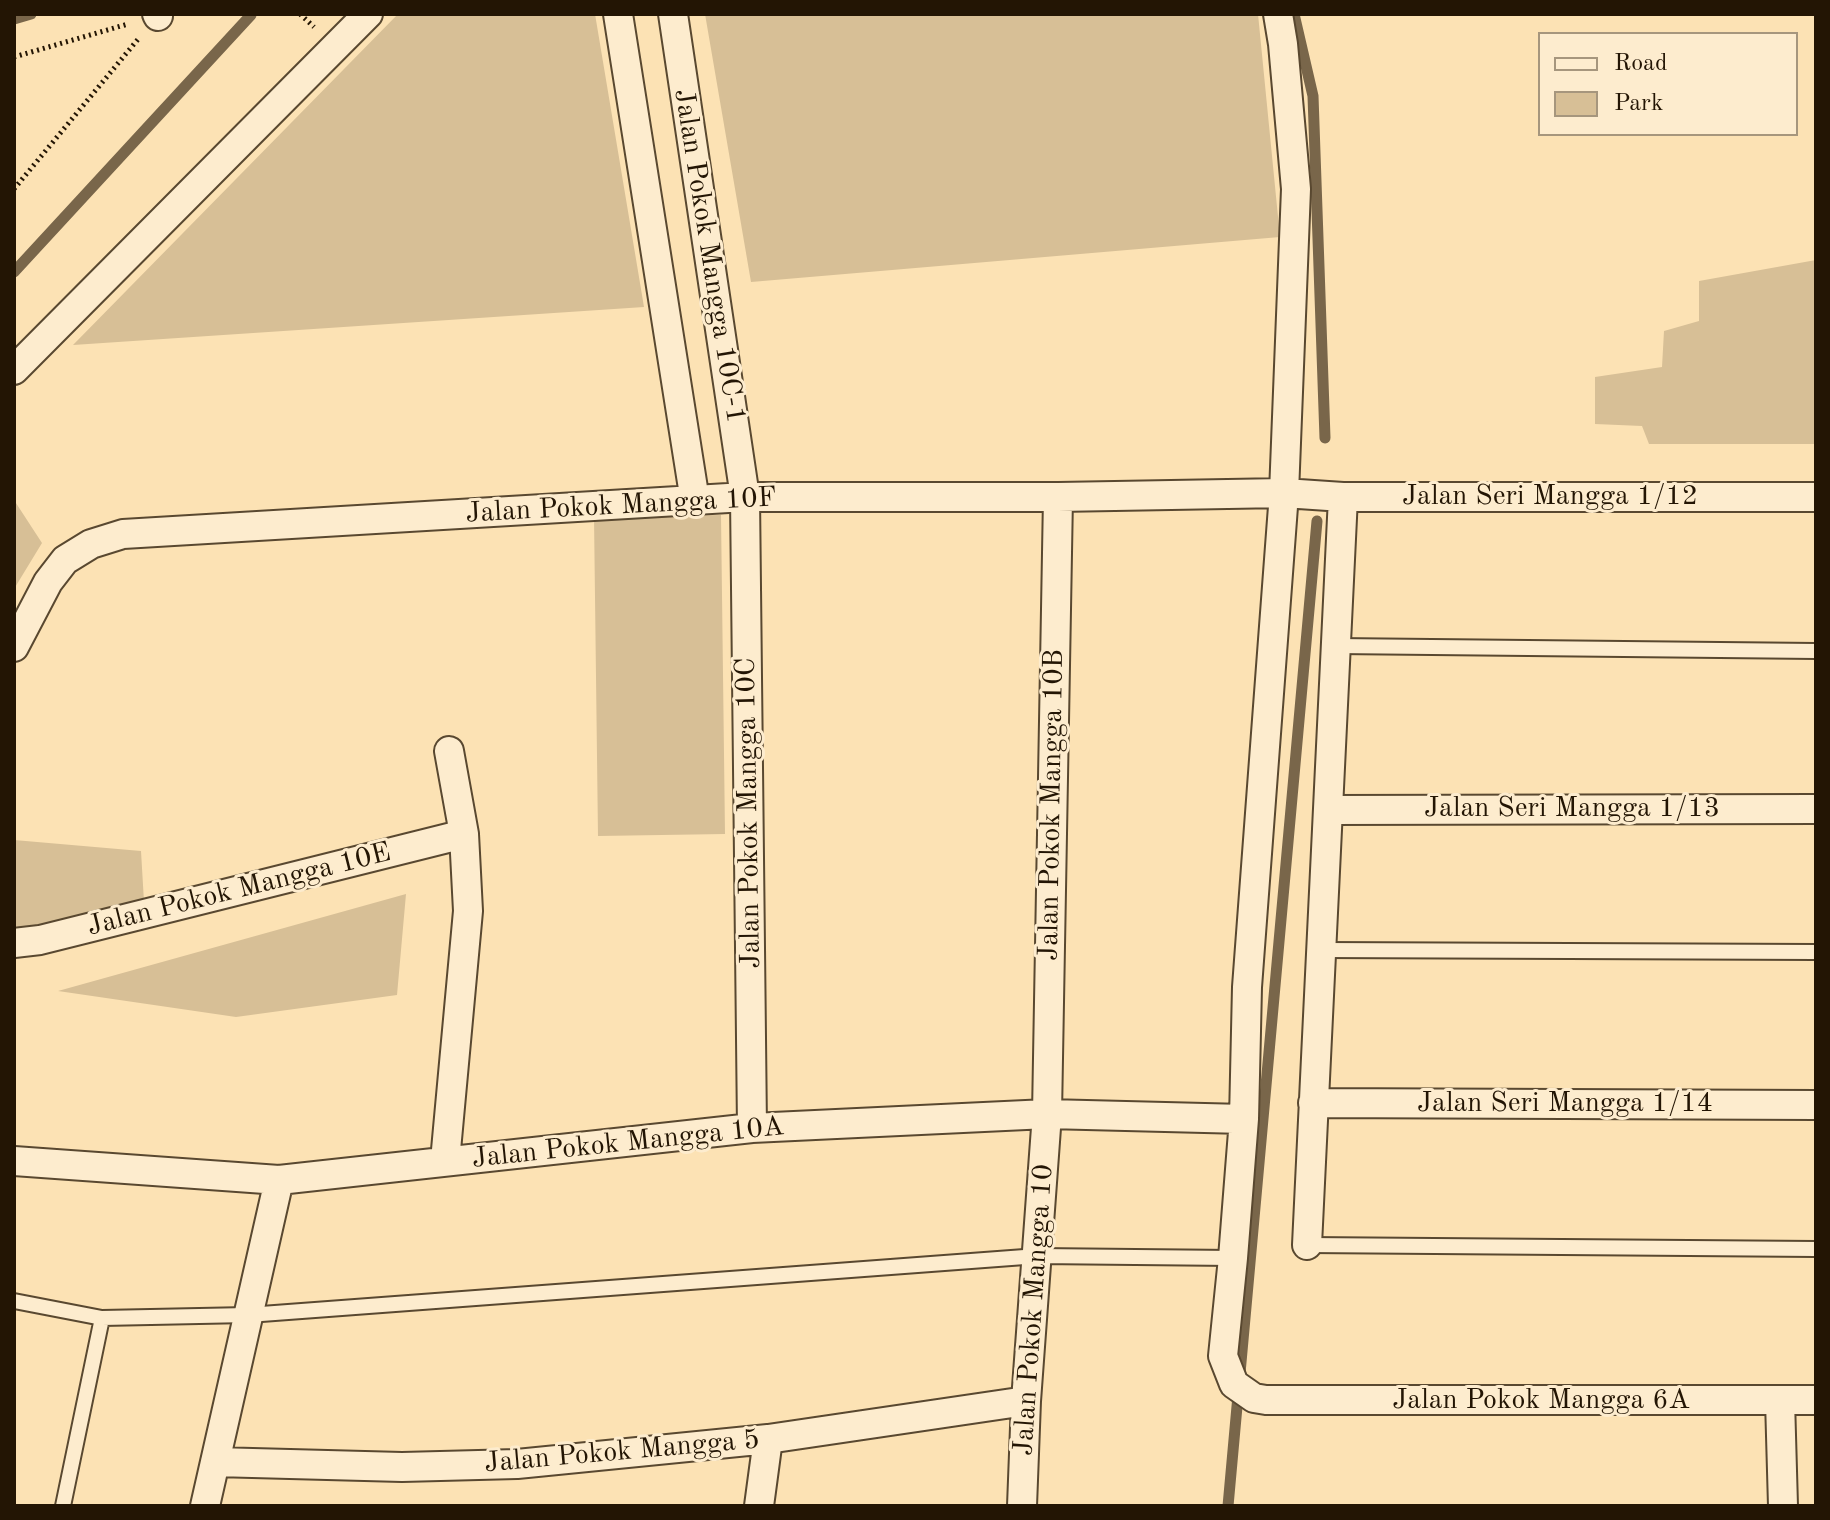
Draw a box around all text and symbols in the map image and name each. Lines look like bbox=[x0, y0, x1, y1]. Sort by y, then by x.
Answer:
legend bbox=[1538, 32, 1798, 136]
text: Road bbox=[1614, 52, 1667, 76]
street label: Jalan Pokok Mangga 10C-1 bbox=[666, 87, 752, 425]
text: Park bbox=[1614, 92, 1663, 116]
street label: Jalan Seri Mangga 1/12 bbox=[1402, 480, 1698, 514]
street label: Jalan Pokok Mangga 10F bbox=[465, 481, 777, 531]
street label: Jalan Pokok Mangga 10B bbox=[1032, 649, 1072, 961]
street label: Jalan Pokok Mangga 10C bbox=[729, 657, 769, 969]
street label: Jalan Seri Mangga 1/13 bbox=[1424, 792, 1720, 826]
street label: Jalan Pokok Mangga 10E bbox=[84, 836, 394, 944]
street label: Jalan Seri Mangga 1/14 bbox=[1417, 1087, 1713, 1121]
street label: Jalan Pokok Mangga 10A bbox=[470, 1110, 786, 1176]
street label: Jalan Pokok Mangga 10 bbox=[1007, 1163, 1061, 1457]
street label: Jalan Pokok Mangga 6A bbox=[1392, 1384, 1690, 1418]
street label: Jalan Pokok Mangga 5 bbox=[483, 1423, 761, 1481]

